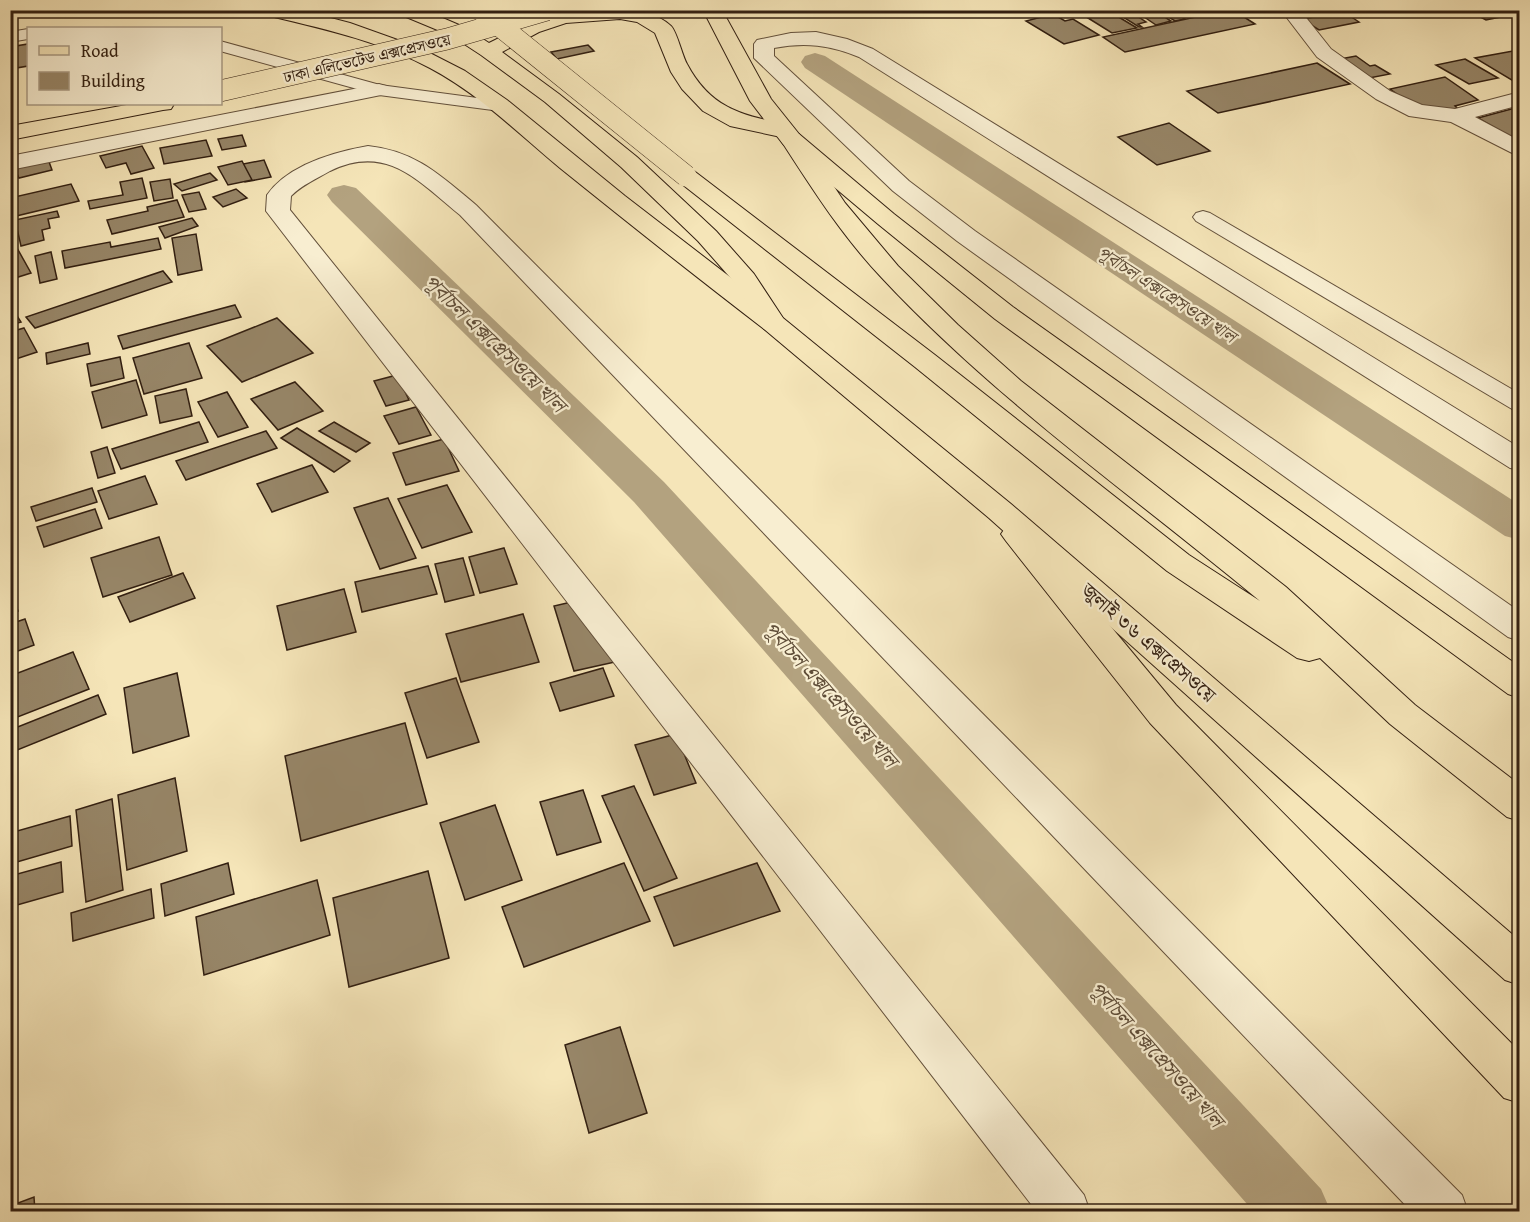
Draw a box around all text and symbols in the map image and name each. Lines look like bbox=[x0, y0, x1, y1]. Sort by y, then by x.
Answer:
legend bbox=[27, 27, 222, 105]
street label: ঢাকা এলিভেটেড এক্সপ্রেসওয়ে bbox=[280, 27, 453, 89]
text: Road bbox=[81, 37, 119, 64]
text: Building bbox=[81, 67, 145, 94]
water label: পূর্বাচল এক্সপ্রেসওয়ে খাল bbox=[1092, 239, 1245, 351]
water label: পূর্বাচল এক্সপ্রেসওয়ে খাল bbox=[417, 267, 576, 422]
street label: জুলাই ৩৬ এক্সপ্রেসওয়ে bbox=[1075, 575, 1224, 710]
water label: পূর্বাচল এক্সপ্রেসওয়ে খাল bbox=[757, 614, 908, 777]
water label: পূর্বাচল এক্সপ্রেসওয়ে খাল bbox=[1083, 974, 1234, 1137]

